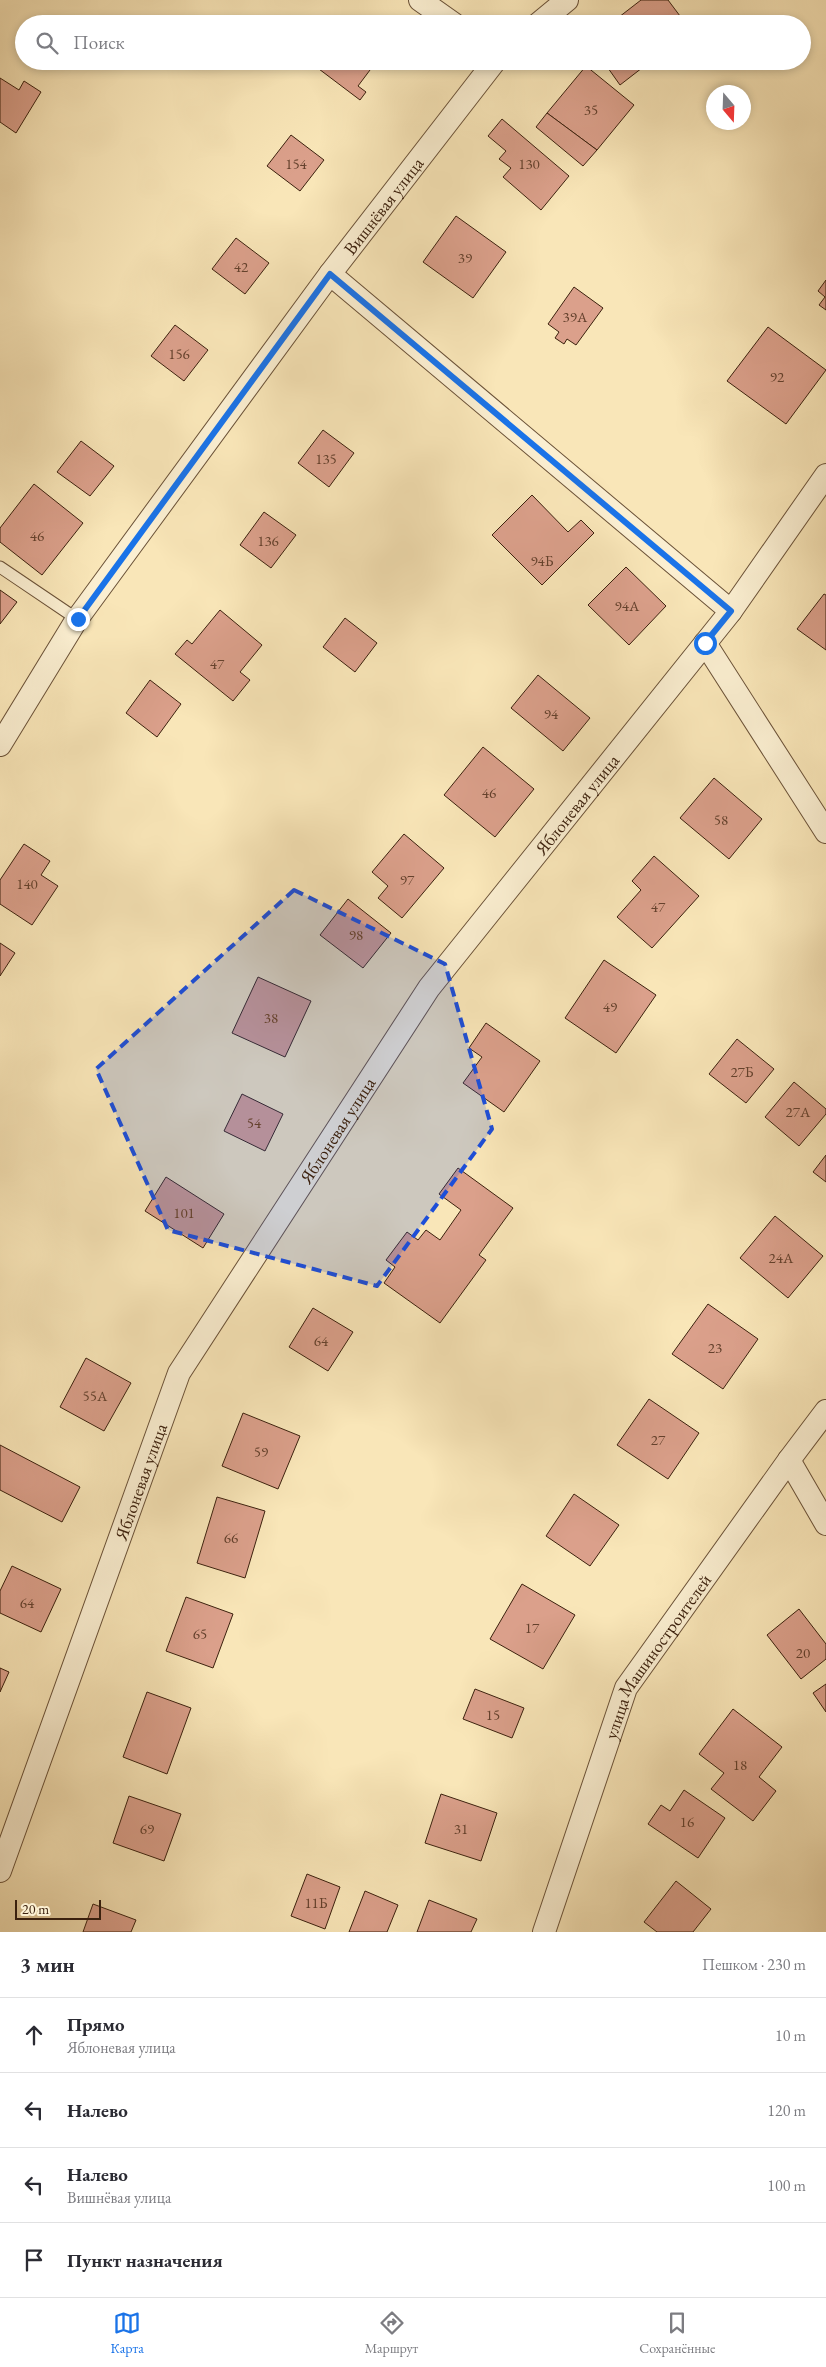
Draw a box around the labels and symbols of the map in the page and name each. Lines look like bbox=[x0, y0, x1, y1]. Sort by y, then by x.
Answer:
north arrow bbox=[706, 85, 751, 130]
house number: 35 bbox=[584, 100, 598, 119]
street label: Вишнёвая улица bbox=[338, 151, 429, 259]
house number: 154 bbox=[285, 154, 308, 173]
house number: 130 bbox=[518, 154, 540, 173]
house number: 39 bbox=[458, 248, 472, 267]
house number: 42 bbox=[234, 257, 249, 276]
house number: 39А bbox=[563, 307, 588, 326]
house number: 156 bbox=[168, 344, 190, 363]
house number: 92 bbox=[770, 367, 785, 386]
house number: 135 bbox=[315, 449, 337, 468]
house number: 46 bbox=[30, 526, 44, 545]
house number: 136 bbox=[257, 531, 279, 550]
house number: 94Б bbox=[530, 551, 554, 570]
house number: 94А bbox=[615, 596, 640, 615]
route end bbox=[67, 608, 90, 631]
route start bbox=[694, 632, 717, 655]
house number: 47 bbox=[210, 654, 225, 673]
house number: 94 bbox=[544, 704, 559, 723]
street label: Яблоневая улица bbox=[529, 748, 624, 860]
house number: 46 bbox=[482, 783, 496, 802]
house number: 58 bbox=[714, 810, 728, 829]
house number: 97 bbox=[400, 870, 415, 889]
house number: 140 bbox=[16, 874, 38, 893]
house number: 47 bbox=[651, 897, 666, 916]
house number: 98 bbox=[349, 925, 363, 944]
house number: 49 bbox=[603, 997, 617, 1016]
house number: 38 bbox=[264, 1008, 278, 1027]
house number: 27Б bbox=[730, 1062, 754, 1081]
street label: Яблоневая улица bbox=[293, 1072, 380, 1188]
house number: 27А bbox=[786, 1102, 811, 1121]
house number: 54 bbox=[247, 1113, 262, 1132]
house number: 101 bbox=[173, 1203, 195, 1222]
house number: 24А bbox=[769, 1248, 794, 1267]
house number: 64 bbox=[314, 1331, 329, 1350]
house number: 23 bbox=[708, 1338, 722, 1357]
house number: 55А bbox=[83, 1386, 108, 1405]
street label: Яблоневая улица bbox=[108, 1419, 172, 1544]
house number: 27 bbox=[651, 1430, 666, 1449]
house number: 59 bbox=[254, 1442, 268, 1461]
house number: 66 bbox=[224, 1528, 238, 1547]
street label: улица Машиностроителей bbox=[598, 1569, 716, 1742]
house number: 64 bbox=[20, 1593, 35, 1612]
house number: 17 bbox=[525, 1618, 540, 1637]
house number: 65 bbox=[193, 1624, 207, 1643]
house number: 20 bbox=[796, 1643, 810, 1662]
house number: 15 bbox=[486, 1705, 500, 1724]
house number: 18 bbox=[733, 1755, 747, 1774]
house number: 16 bbox=[680, 1812, 694, 1831]
house number: 69 bbox=[140, 1819, 154, 1838]
house number: 31 bbox=[454, 1819, 468, 1838]
house number: 11Б bbox=[304, 1893, 328, 1912]
scale bar bbox=[15, 1897, 101, 1920]

